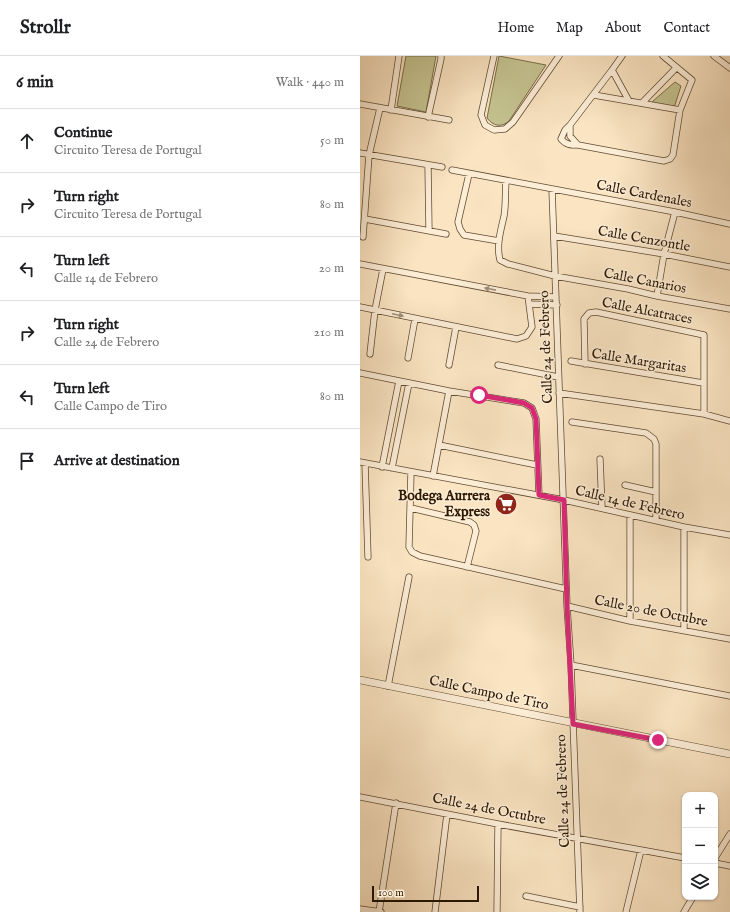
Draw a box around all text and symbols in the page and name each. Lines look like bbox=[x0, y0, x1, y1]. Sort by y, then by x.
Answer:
text: Strollr bbox=[20, 16, 71, 40]
text: Home bbox=[498, 19, 534, 37]
text: Map bbox=[556, 19, 583, 37]
text: About bbox=[605, 19, 641, 37]
text: Contact bbox=[663, 19, 710, 37]
text: 6 min bbox=[16, 72, 54, 93]
text: Walk · 440 m bbox=[276, 74, 344, 91]
text: Continue bbox=[54, 123, 112, 142]
icon: ahead bbox=[16, 130, 38, 152]
text: 50 m bbox=[320, 132, 344, 149]
text: Circuito Teresa de Portugal bbox=[54, 142, 202, 159]
street label: Calle Cardenales bbox=[595, 176, 693, 212]
text: Turn right bbox=[54, 187, 119, 206]
icon: right bbox=[16, 194, 38, 216]
text: 80 m bbox=[320, 196, 344, 213]
text: Circuito Teresa de Portugal bbox=[54, 206, 202, 223]
street label: Calle Cenzontle bbox=[596, 222, 692, 256]
text: Turn left bbox=[54, 251, 110, 270]
icon: left bbox=[16, 258, 38, 280]
text: 20 m bbox=[319, 260, 344, 277]
street label: Calle Canarios bbox=[602, 264, 688, 298]
text: Calle 14 de Febrero bbox=[54, 270, 158, 287]
one-way arrow bbox=[484, 285, 496, 291]
street label: Calle 24 de Febrero bbox=[535, 290, 557, 404]
street label: Calle Alcatraces bbox=[600, 293, 694, 329]
one-way arrow bbox=[392, 312, 404, 318]
text: Turn right bbox=[54, 315, 119, 334]
icon: right bbox=[16, 322, 38, 344]
text: 210 m bbox=[314, 324, 344, 341]
text: Calle 24 de Febrero bbox=[54, 334, 159, 351]
street label: Calle Margaritas bbox=[590, 345, 688, 377]
text: Turn left bbox=[54, 379, 110, 398]
icon: left bbox=[16, 386, 38, 408]
route start bbox=[470, 386, 488, 404]
text: 80 m bbox=[320, 388, 344, 405]
text: Calle Campo de Tiro bbox=[54, 398, 167, 415]
icon: arrive bbox=[16, 450, 38, 472]
text: Arrive at destination bbox=[54, 451, 180, 470]
street label: Calle 14 de Febrero bbox=[573, 482, 687, 524]
place label: Bodega Aurrera Express bbox=[398, 487, 491, 521]
supermarket icon: Bodega Aurrera Express bbox=[493, 491, 519, 517]
street label: Calle 20 de Octubre bbox=[593, 591, 710, 631]
street label: Calle Campo de Tiro bbox=[428, 672, 551, 715]
route end bbox=[649, 731, 667, 749]
street label: Calle 24 de Febrero bbox=[552, 734, 574, 848]
street label: Calle 24 de Octubre bbox=[431, 789, 548, 829]
map controls bbox=[682, 792, 718, 900]
button: + bbox=[682, 792, 718, 828]
button: − bbox=[682, 828, 718, 864]
button: layers bbox=[682, 864, 718, 900]
scale bar bbox=[372, 884, 479, 903]
text: 100 m bbox=[378, 886, 404, 900]

